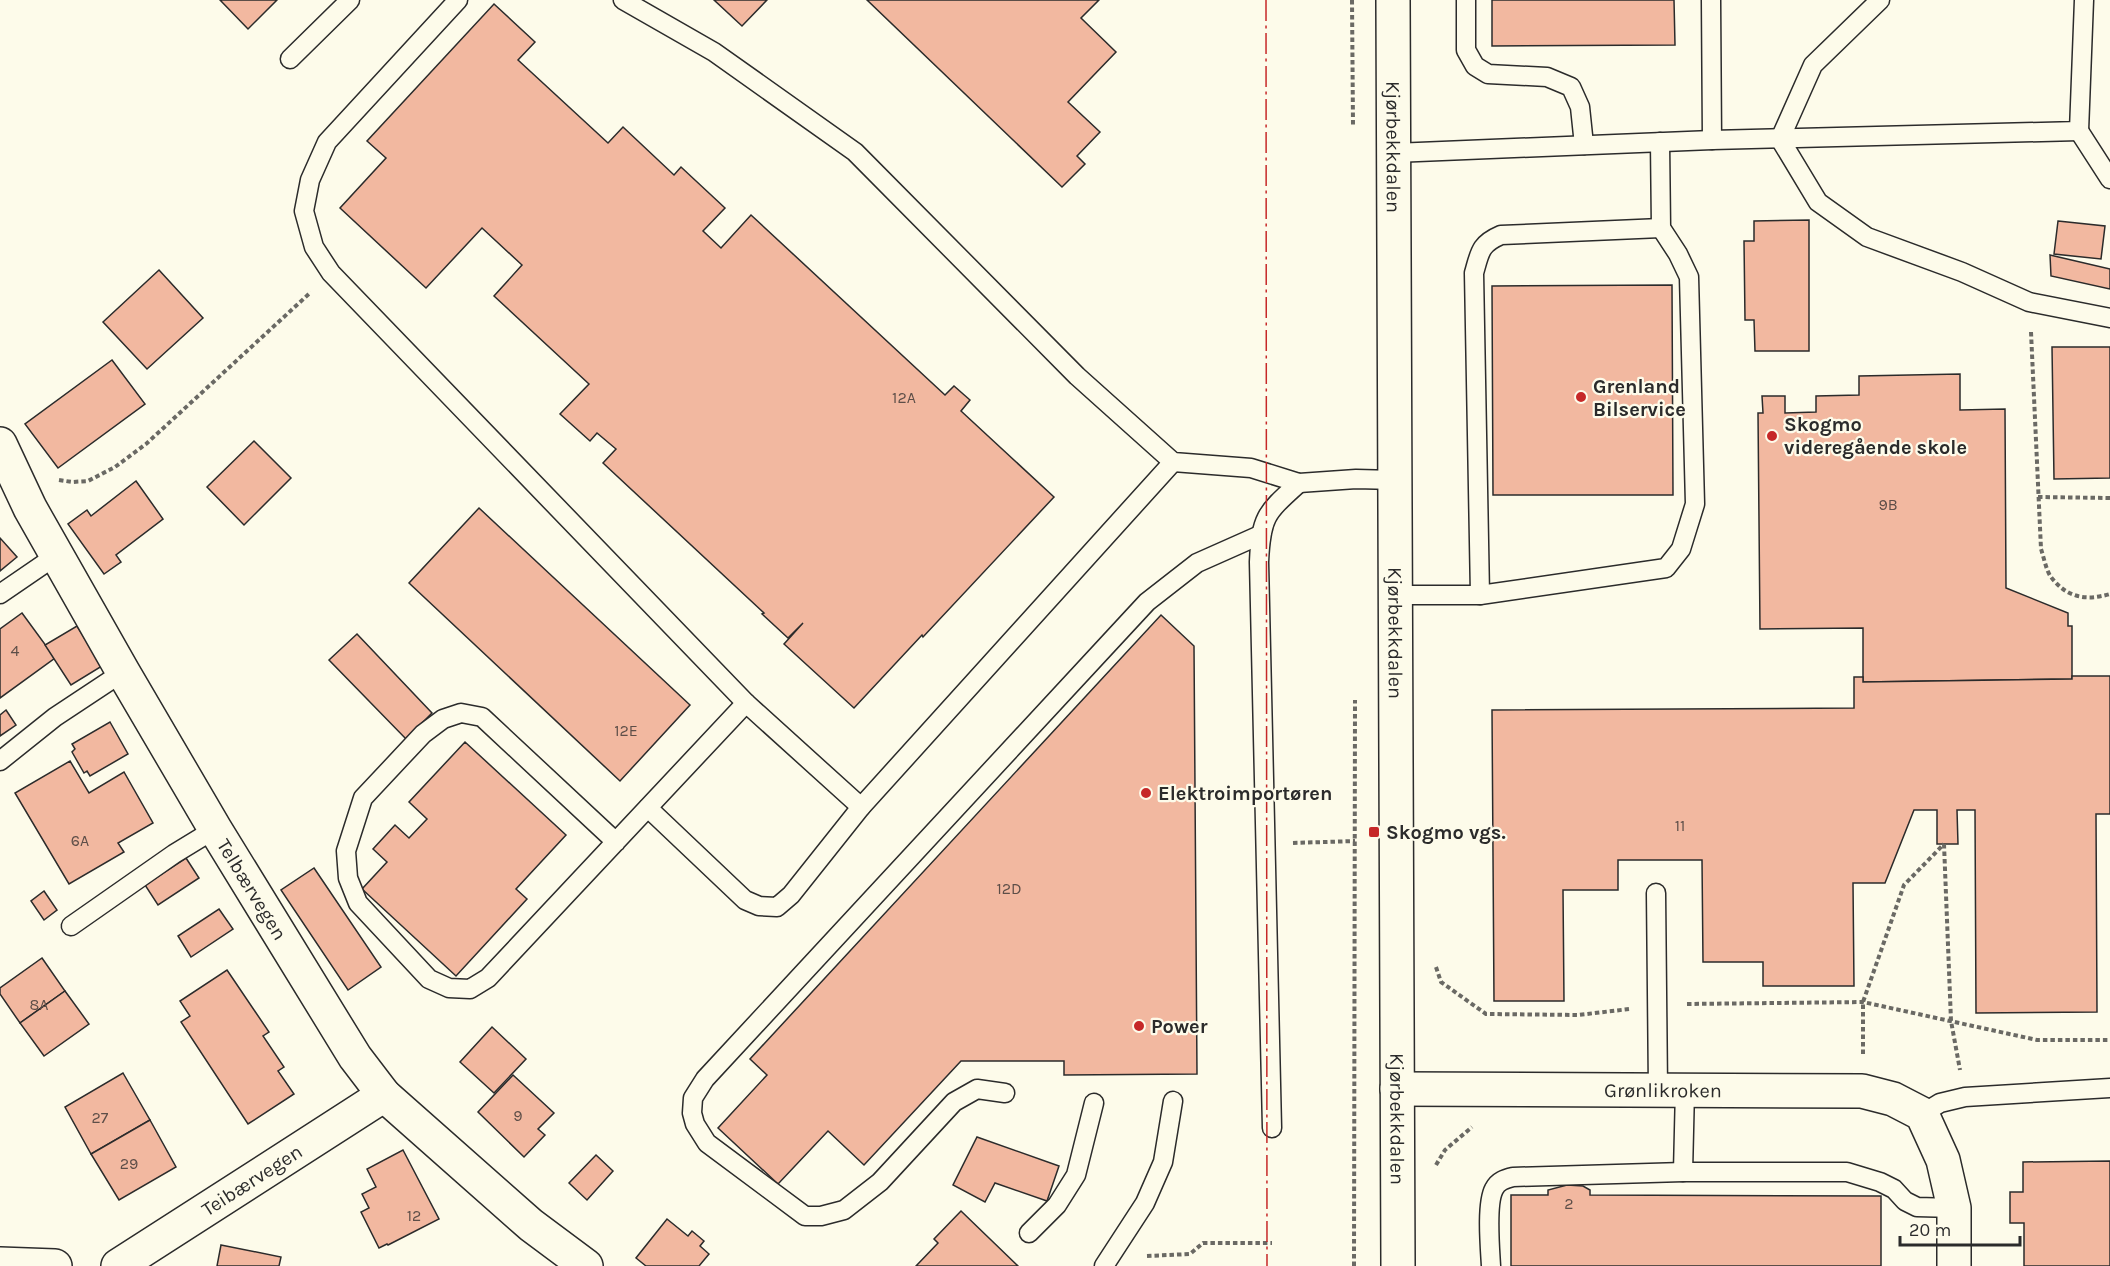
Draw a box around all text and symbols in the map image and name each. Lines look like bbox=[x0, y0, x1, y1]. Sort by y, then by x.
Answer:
street label: Kjørbekkdalen bbox=[1382, 81, 1405, 213]
place label: Grenland Bilservice bbox=[1593, 375, 1686, 421]
house number: 12A bbox=[892, 388, 916, 407]
marker: Grenland Bilservice bbox=[1574, 390, 1588, 404]
place label: Skogmo videregående skole bbox=[1784, 413, 1967, 459]
marker: Skogmo videregående skole bbox=[1765, 429, 1779, 443]
house number: 9B bbox=[1878, 495, 1898, 514]
street label: Kjørbekkdalen bbox=[1384, 567, 1407, 699]
house number: 4 bbox=[11, 641, 20, 660]
house number: 12E bbox=[614, 721, 638, 740]
place label: Elektroimportøren bbox=[1158, 782, 1332, 805]
marker: Elektroimportøren bbox=[1139, 786, 1153, 800]
house number: 11 bbox=[1675, 816, 1685, 835]
place label: Skogmo vgs. bbox=[1386, 821, 1506, 844]
marker: Skogmo vgs. bbox=[1367, 825, 1381, 839]
house number: 6A bbox=[71, 831, 89, 850]
street label: Telbærvegen bbox=[212, 835, 292, 944]
house number: 12D bbox=[996, 879, 1022, 898]
house number: 8A bbox=[29, 995, 49, 1014]
place label: Power bbox=[1151, 1015, 1208, 1038]
marker: Power bbox=[1132, 1019, 1146, 1033]
street label: Kjørbekkdalen bbox=[1386, 1053, 1409, 1185]
street label: Grønlikroken bbox=[1604, 1078, 1722, 1102]
house number: 9 bbox=[513, 1106, 523, 1125]
house number: 27 bbox=[92, 1108, 109, 1127]
street label: Teibærvegen bbox=[197, 1139, 306, 1221]
house number: 29 bbox=[120, 1154, 138, 1173]
house number: 2 bbox=[1564, 1194, 1574, 1213]
house number: 12 bbox=[407, 1206, 421, 1225]
scale bar bbox=[1900, 1209, 2020, 1247]
text: 20 m bbox=[1909, 1219, 1951, 1241]

